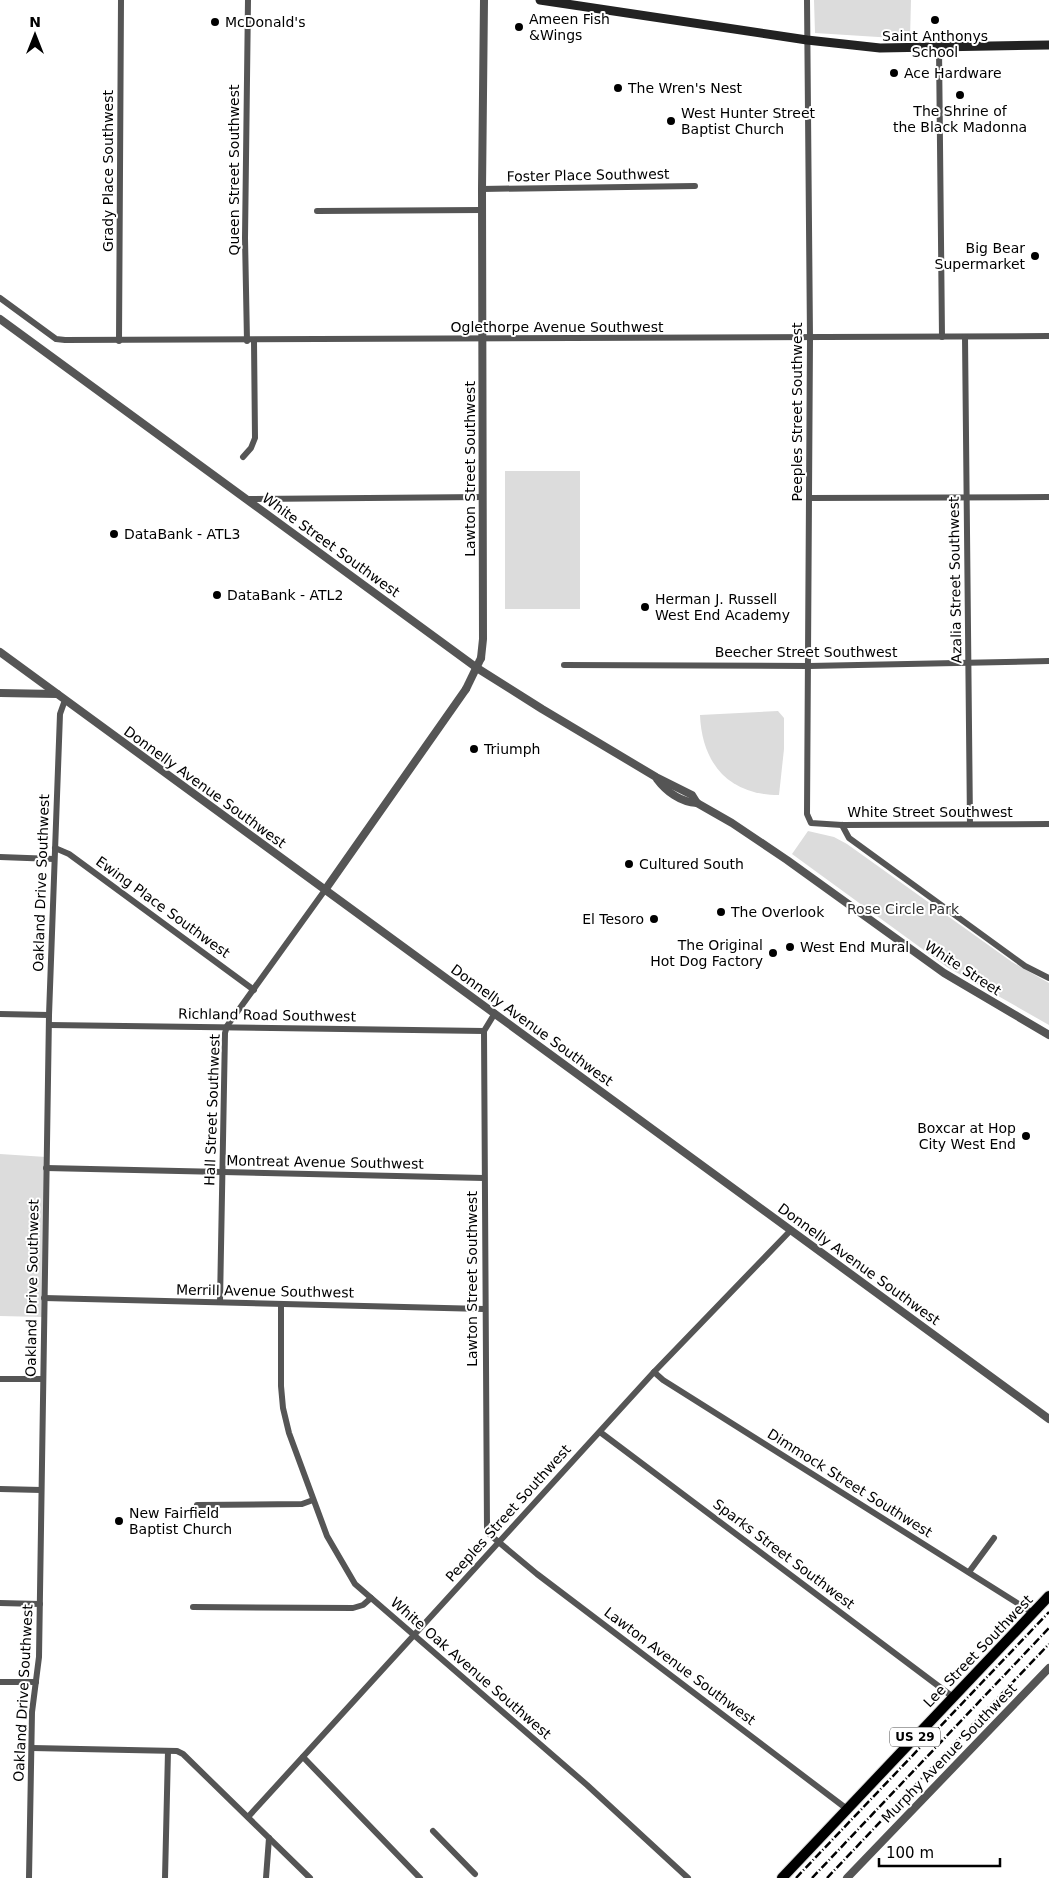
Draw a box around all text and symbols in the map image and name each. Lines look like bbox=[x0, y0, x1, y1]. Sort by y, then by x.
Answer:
north arrow bbox=[10, 10, 60, 60]
place label: Ameen Fish &Wings bbox=[529, 11, 610, 43]
text: N bbox=[29, 14, 41, 30]
place label: McDonald's bbox=[225, 14, 306, 30]
marker: Saint Anthonys School bbox=[929, 14, 941, 26]
marker: McDonald's bbox=[209, 16, 221, 28]
marker: Ameen Fish &Wings bbox=[513, 21, 525, 33]
place label: Saint Anthonys School bbox=[882, 28, 988, 60]
place label: Ace Hardware bbox=[904, 65, 1002, 81]
marker: Ace Hardware bbox=[888, 67, 900, 79]
place label: The Wren's Nest bbox=[627, 80, 743, 96]
marker: The Wren's Nest bbox=[612, 82, 624, 94]
street label: Queen Street Southwest bbox=[226, 84, 242, 255]
street label: Grady Place Southwest bbox=[100, 89, 116, 252]
marker: The Shrine of the Black Madonna bbox=[954, 89, 966, 101]
place label: The Shrine of the Black Madonna bbox=[893, 103, 1027, 135]
place label: West Hunter Street Baptist Church bbox=[681, 105, 816, 137]
marker: West Hunter Street Baptist Church bbox=[665, 115, 677, 127]
street label: Foster Place Southwest bbox=[506, 166, 670, 184]
place label: Big Bear Supermarket bbox=[935, 240, 1026, 272]
marker: Big Bear Supermarket bbox=[1029, 250, 1041, 262]
street label: Oglethorpe Avenue Southwest bbox=[450, 319, 664, 335]
street label: Peeples Street Southwest bbox=[789, 322, 805, 501]
street label: Lawton Street Southwest bbox=[462, 381, 478, 557]
street label: White Street Southwest bbox=[259, 490, 403, 600]
street label: Azalia Street Southwest bbox=[946, 496, 964, 664]
place label: DataBank - ATL3 bbox=[124, 526, 240, 542]
marker: DataBank - ATL3 bbox=[108, 528, 120, 540]
place label: DataBank - ATL2 bbox=[227, 587, 343, 603]
marker: DataBank - ATL2 bbox=[211, 589, 223, 601]
place label: Herman J. Russell West End Academy bbox=[655, 591, 790, 623]
marker: Herman J. Russell West End Academy bbox=[639, 601, 651, 613]
street label: Beecher Street Southwest bbox=[715, 644, 898, 660]
street label: Donnelly Avenue Southwest bbox=[121, 723, 289, 851]
place label: Triumph bbox=[483, 741, 540, 757]
marker: Triumph bbox=[468, 743, 480, 755]
street label: Oakland Drive Southwest bbox=[30, 793, 52, 972]
street label: White Street Southwest bbox=[847, 804, 1013, 820]
street label: Ewing Place Southwest bbox=[93, 853, 233, 961]
place label: Cultured South bbox=[639, 856, 744, 872]
marker: Cultured South bbox=[623, 858, 635, 870]
park label: Rose Circle Park bbox=[847, 901, 960, 917]
place label: The Overlook bbox=[730, 904, 825, 920]
marker: The Overlook bbox=[715, 906, 727, 918]
place label: El Tesoro bbox=[582, 911, 644, 927]
marker: El Tesoro bbox=[648, 913, 660, 925]
place label: The Original Hot Dog Factory bbox=[650, 937, 763, 969]
street label: White Street bbox=[922, 937, 1005, 999]
place label: West End Mural bbox=[800, 939, 909, 955]
marker: West End Mural bbox=[784, 941, 796, 953]
marker: The Original Hot Dog Factory bbox=[767, 947, 779, 959]
street label: Donnelly Avenue Southwest bbox=[448, 961, 616, 1089]
street label: Richland Road Southwest bbox=[178, 1005, 357, 1025]
street label: Hall Street Southwest bbox=[201, 1033, 223, 1186]
place label: Boxcar at Hop City West End bbox=[917, 1120, 1016, 1152]
marker: Boxcar at Hop City West End bbox=[1020, 1130, 1032, 1142]
street label: Montreat Avenue Southwest bbox=[226, 1152, 424, 1172]
street label: Lawton Street Southwest bbox=[464, 1191, 480, 1367]
street label: Oakland Drive Southwest bbox=[22, 1199, 42, 1377]
street label: Donnelly Avenue Southwest bbox=[775, 1200, 943, 1328]
street label: Merrill Avenue Southwest bbox=[176, 1281, 355, 1301]
street label: Dimmock Street Southwest bbox=[765, 1426, 936, 1541]
street label: Peeples Street Southwest bbox=[442, 1441, 574, 1585]
street label: Sparks Street Southwest bbox=[710, 1496, 858, 1613]
place label: New Fairfield Baptist Church bbox=[129, 1505, 232, 1537]
marker: New Fairfield Baptist Church bbox=[113, 1515, 125, 1527]
street label: Lee Street Southwest bbox=[920, 1591, 1036, 1710]
street label: White Oak Avenue Southwest bbox=[388, 1594, 555, 1742]
street label: Oakland Drive Southwest bbox=[10, 1603, 36, 1782]
street label: Lawton Avenue Southwest bbox=[601, 1604, 759, 1728]
street label: Murphy Avenue Southwest bbox=[878, 1680, 1020, 1826]
road number: US 29 bbox=[890, 1728, 940, 1746]
scale bar bbox=[879, 1836, 1000, 1868]
text: 100 m bbox=[886, 1844, 934, 1862]

